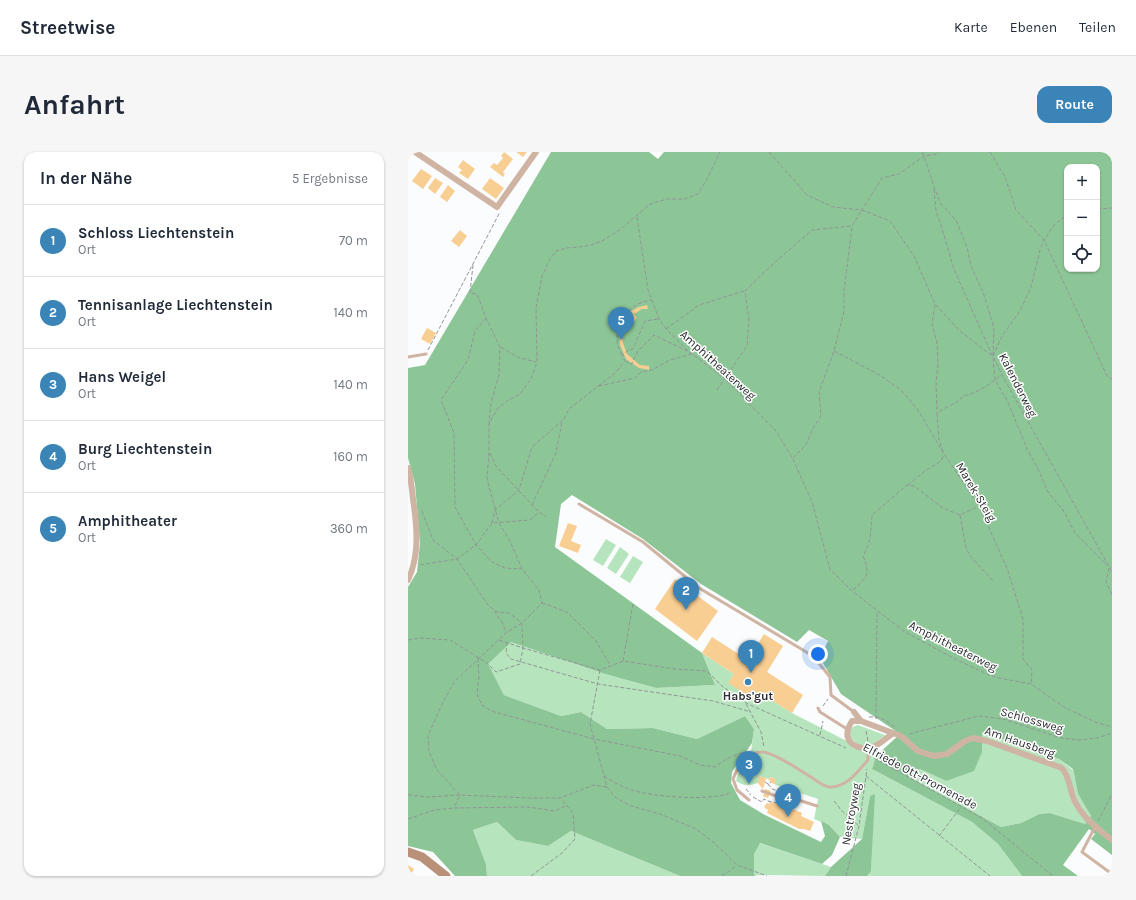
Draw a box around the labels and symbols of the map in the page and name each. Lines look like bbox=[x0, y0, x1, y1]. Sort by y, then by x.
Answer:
pin: 5 bbox=[608, 307, 634, 340]
street label: Amphitheaterweg bbox=[677, 327, 759, 403]
street label: Kalenderweg bbox=[996, 351, 1040, 420]
street label: Marek-Steig bbox=[953, 460, 999, 524]
pin: 2 bbox=[673, 577, 699, 610]
street label: Amphitheaterweg bbox=[907, 618, 1000, 674]
pin: 1 bbox=[738, 640, 764, 673]
your location bbox=[808, 644, 828, 664]
marker: Habs'gut bbox=[743, 677, 753, 687]
place label: Habs'gut bbox=[723, 689, 774, 703]
street label: Schlossweg bbox=[999, 704, 1065, 736]
street label: Am Hausberg bbox=[983, 723, 1057, 761]
street label: Elfriede Ott-Promenade bbox=[860, 740, 980, 812]
pin: 3 bbox=[736, 751, 762, 784]
street label: Nestroyweg bbox=[839, 781, 863, 846]
pin: 4 bbox=[775, 784, 801, 817]

